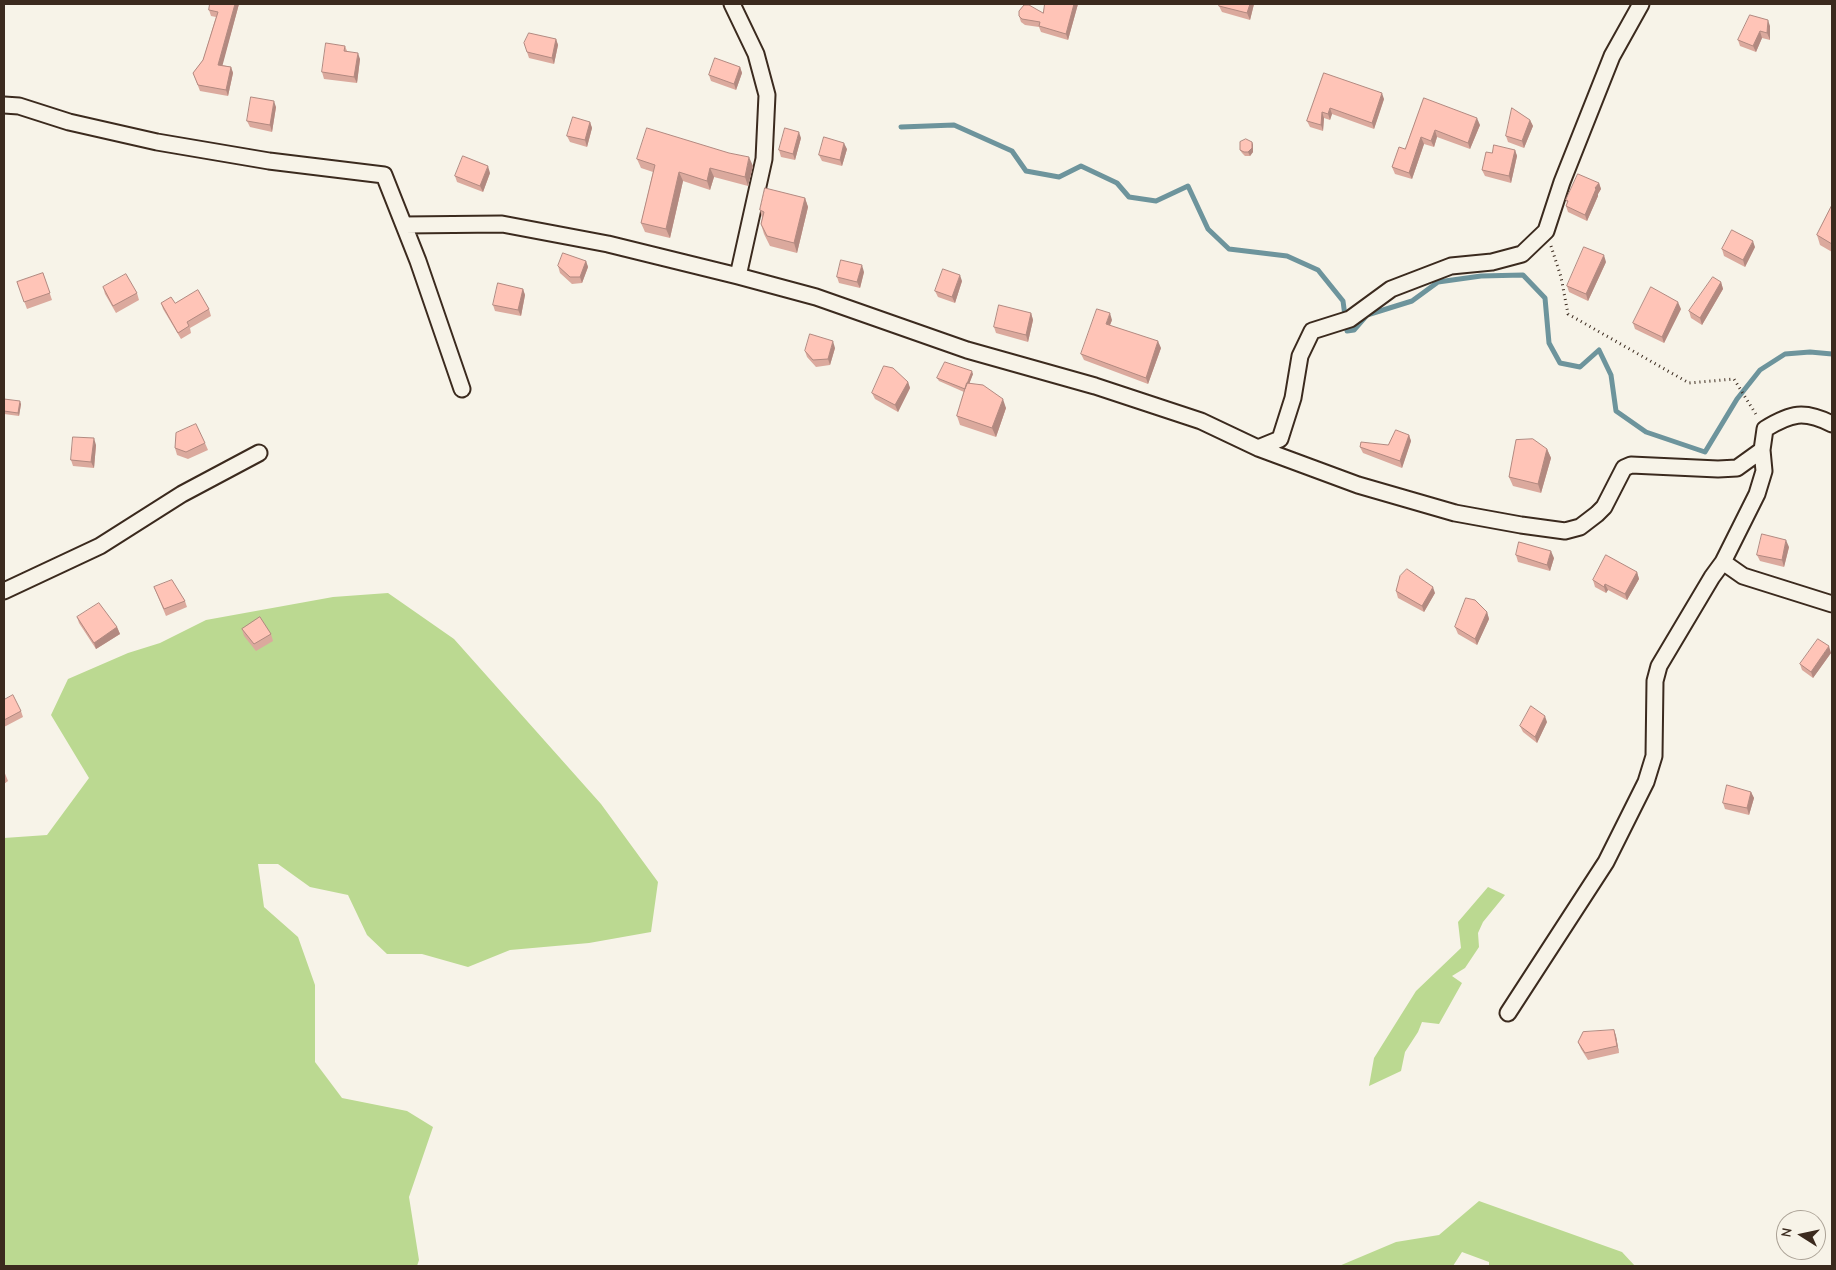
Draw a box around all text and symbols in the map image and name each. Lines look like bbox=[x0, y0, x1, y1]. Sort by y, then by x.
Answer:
north arrow bbox=[1776, 1210, 1826, 1260]
text: N bbox=[1778, 1227, 1796, 1238]

